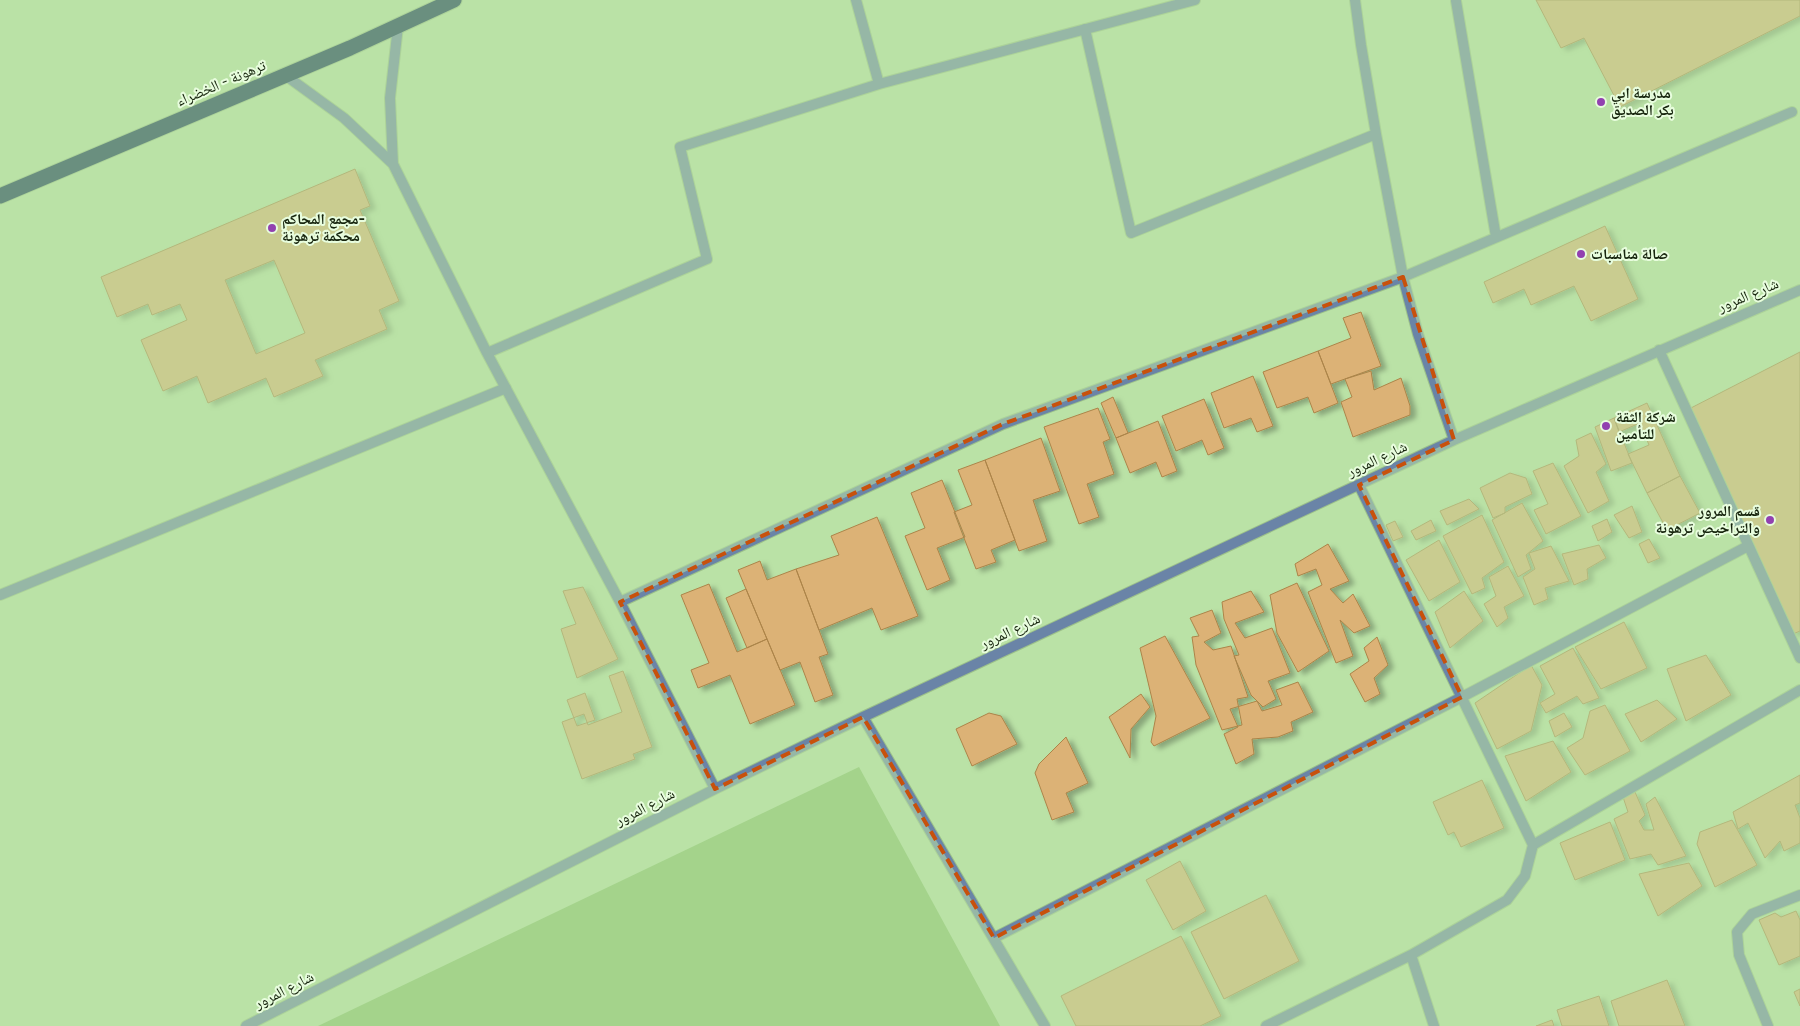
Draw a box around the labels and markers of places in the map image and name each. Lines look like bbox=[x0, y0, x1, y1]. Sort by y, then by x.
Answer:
place label: مدرسة ابي بكر الصديق bbox=[1611, 84, 1674, 119]
marker: مدرسة ابي بكر الصديق bbox=[1595, 96, 1607, 108]
place label: مجمع المحاكم- محكمة ترهونة bbox=[282, 210, 365, 245]
marker: مجمع المحاكم- محكمة ترهونة bbox=[266, 222, 278, 234]
place label: صالة مناسبات bbox=[1591, 245, 1668, 263]
marker: صالة مناسبات bbox=[1575, 248, 1587, 260]
place label: شركة الثقة للتأمين bbox=[1616, 408, 1676, 443]
marker: شركة الثقة للتأمين bbox=[1600, 420, 1612, 432]
place label: قسم المرور والتراخيص ترهونة bbox=[1656, 502, 1760, 537]
marker: قسم المرور والتراخيص ترهونة bbox=[1764, 514, 1776, 526]

